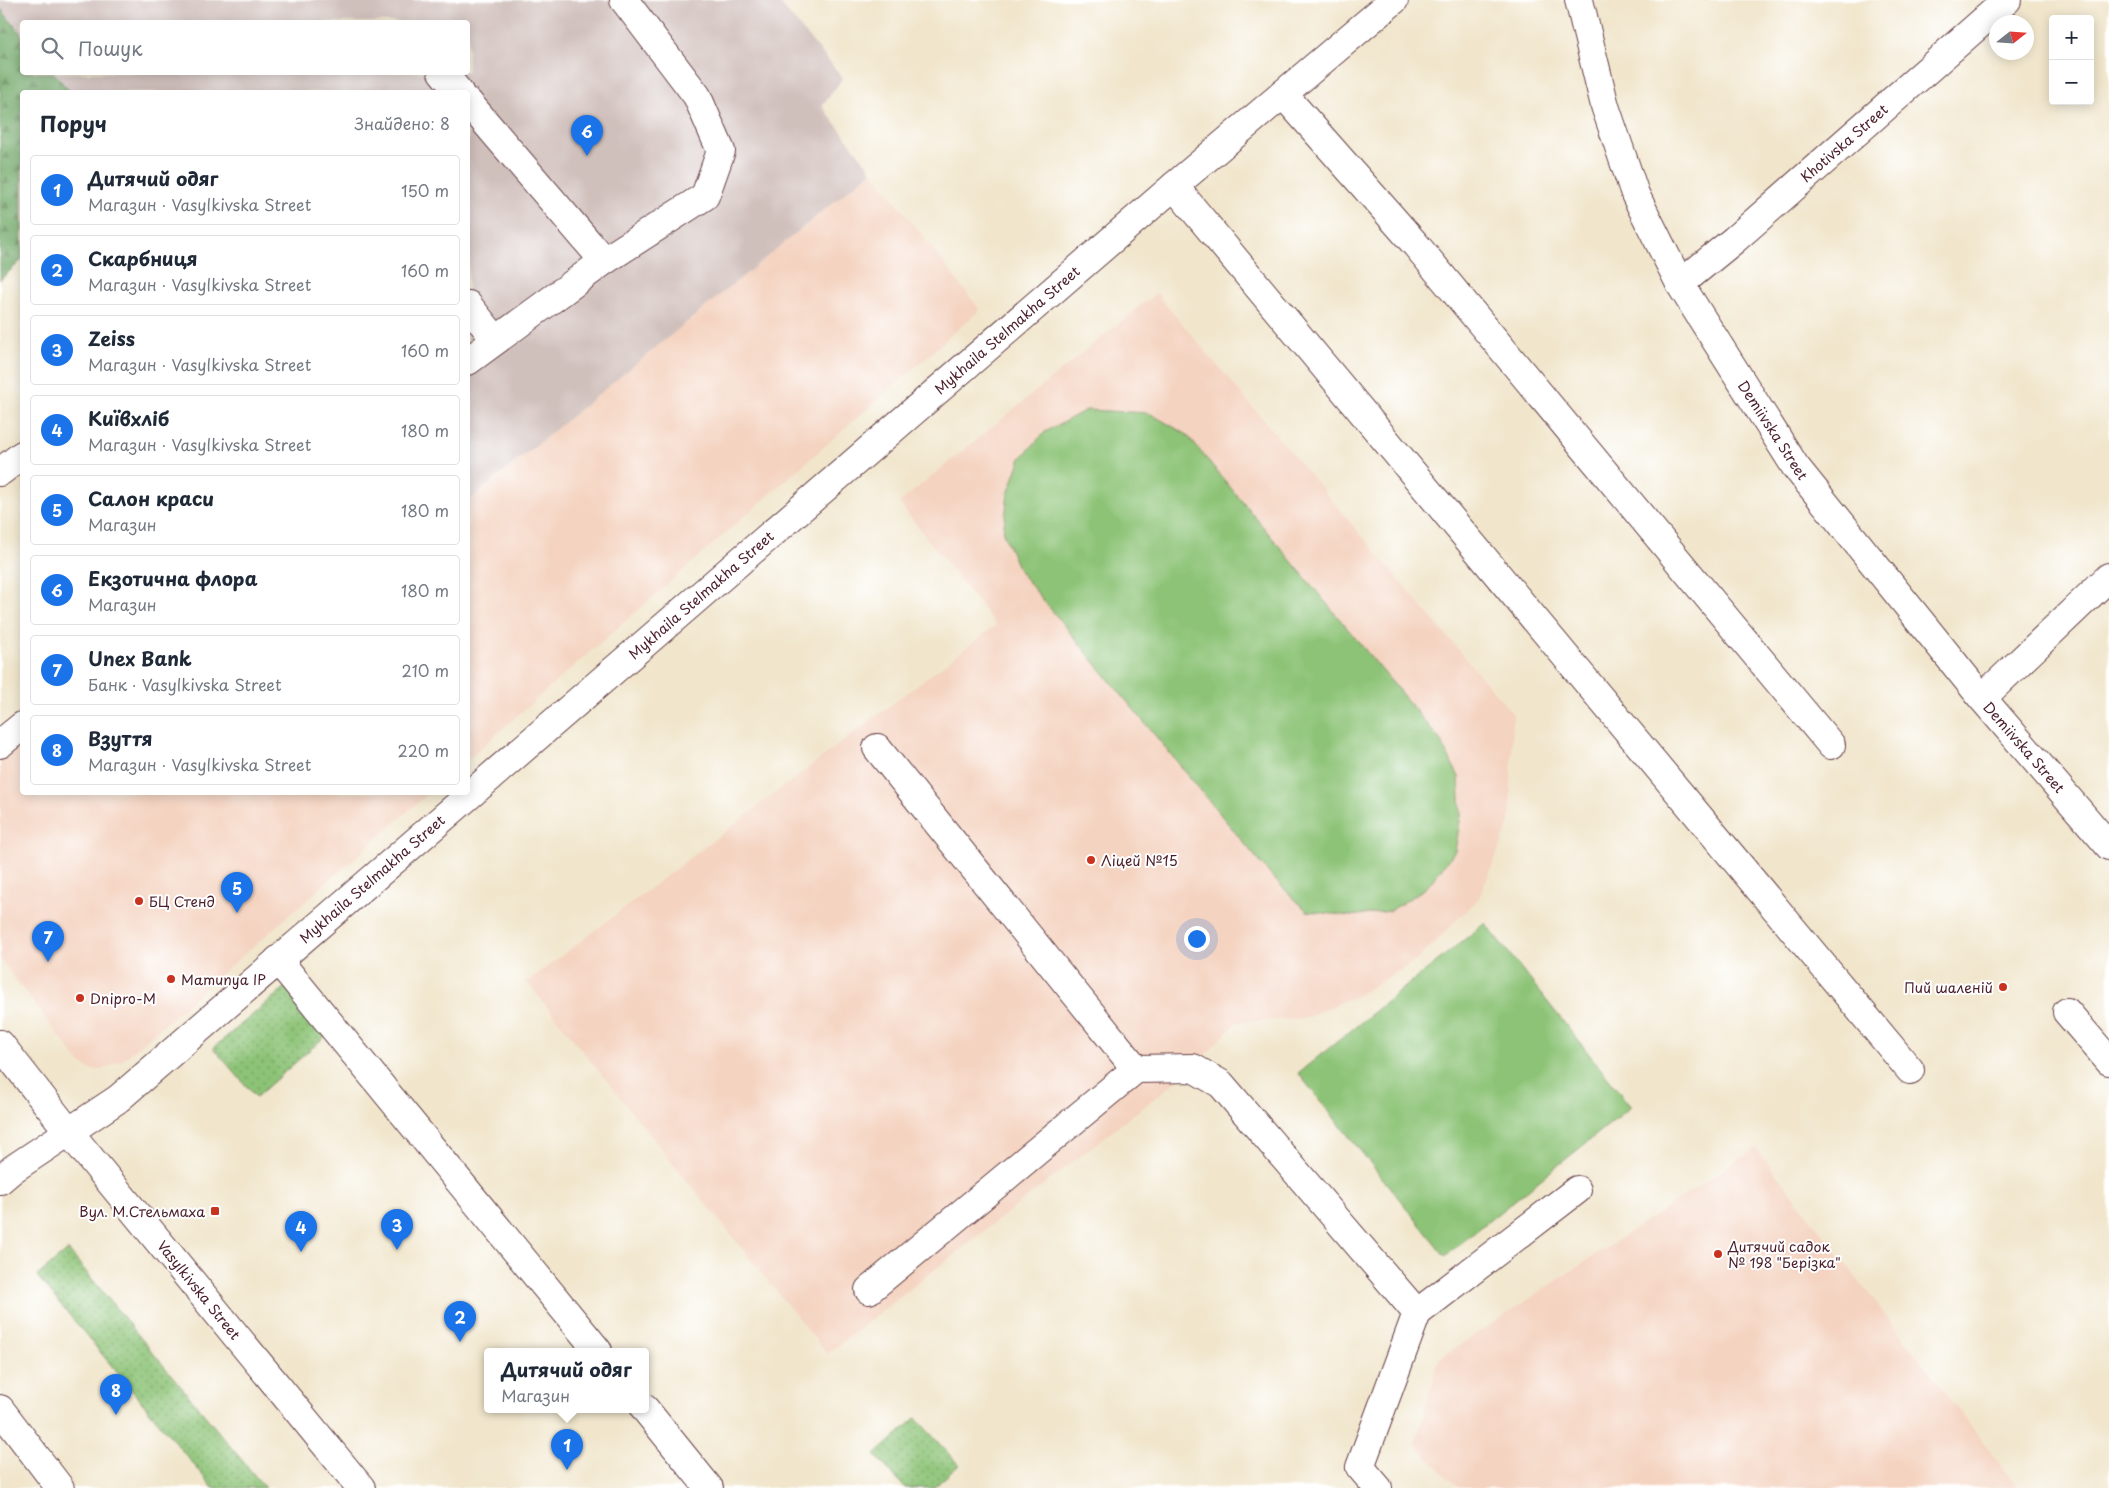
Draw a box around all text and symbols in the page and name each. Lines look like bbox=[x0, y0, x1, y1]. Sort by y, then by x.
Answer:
north arrow bbox=[1989, 15, 2034, 60]
map controls bbox=[2049, 15, 2094, 105]
button: + bbox=[2049, 15, 2094, 60]
search box bbox=[20, 20, 470, 75]
icon: search bbox=[38, 34, 66, 62]
text: Пошук bbox=[78, 34, 143, 62]
button: − bbox=[2049, 60, 2094, 105]
street label: Khotivska Street bbox=[1796, 99, 1893, 187]
text: Поруч bbox=[40, 107, 107, 139]
text: Знайдено: 8 bbox=[355, 111, 450, 135]
pin: 6 bbox=[571, 115, 603, 156]
text: Дитячий одяг bbox=[88, 164, 218, 192]
text: 1 bbox=[53, 178, 61, 202]
text: 150 m bbox=[401, 178, 449, 202]
text: Магазин · Vasylkivska Street bbox=[88, 192, 311, 216]
text: Скарбниця bbox=[88, 244, 198, 272]
text: 2 bbox=[51, 258, 63, 282]
text: 160 m bbox=[401, 258, 449, 282]
street label: Mykhaila Stelmakha Street bbox=[930, 261, 1085, 399]
text: Магазин · Vasylkivska Street bbox=[88, 272, 311, 296]
text: Zeiss bbox=[88, 324, 135, 352]
text: 3 bbox=[52, 338, 62, 362]
text: 160 m bbox=[401, 338, 449, 362]
text: Магазин · Vasylkivska Street bbox=[88, 352, 311, 376]
street label: Demiivska Street bbox=[1733, 376, 1813, 484]
text: Київхліб bbox=[88, 404, 169, 432]
text: 4 bbox=[52, 418, 62, 442]
text: 180 m bbox=[401, 418, 449, 442]
text: Магазин · Vasylkivska Street bbox=[88, 432, 311, 456]
text: Салон краси bbox=[88, 484, 214, 512]
text: 5 bbox=[52, 498, 62, 522]
text: 180 m bbox=[401, 498, 449, 522]
text: Магазин bbox=[88, 512, 157, 536]
street label: Mykhaila Stelmakha Street bbox=[624, 526, 779, 664]
text: Екзотична флора bbox=[88, 564, 258, 592]
text: 6 bbox=[51, 578, 63, 602]
text: 180 m bbox=[401, 578, 449, 602]
text: Магазин bbox=[88, 592, 157, 616]
text: Unex Bank bbox=[88, 644, 192, 672]
text: 7 bbox=[52, 658, 62, 682]
text: 210 m bbox=[401, 658, 449, 682]
text: Банк · Vasylkivska Street bbox=[88, 672, 281, 696]
street label: Demiivska Street bbox=[1978, 697, 2070, 797]
text: Взуття bbox=[88, 724, 153, 752]
text: 8 bbox=[52, 738, 62, 762]
text: 220 m bbox=[398, 738, 449, 762]
text: Магазин · Vasylkivska Street bbox=[88, 752, 311, 776]
street label: Mykhaila Stelmakha Street bbox=[295, 810, 450, 948]
place label: Ліцей №15 bbox=[1101, 850, 1178, 871]
marker: Ліцей №15 bbox=[1085, 854, 1097, 866]
pin: 5 bbox=[221, 872, 253, 913]
place label: БЦ Стенд bbox=[149, 891, 215, 912]
marker: БЦ Стенд bbox=[133, 895, 145, 907]
pin: 7 bbox=[32, 921, 64, 962]
your location bbox=[1184, 926, 1210, 952]
place label: Mamunya IP bbox=[181, 969, 266, 990]
marker: Mamunya IP bbox=[165, 973, 177, 985]
place label: Пий шаленій bbox=[1904, 977, 1993, 998]
marker: Пий шаленій bbox=[1997, 981, 2009, 993]
place label: Dnipro-M bbox=[90, 988, 156, 1009]
marker: Dnipro-M bbox=[74, 992, 86, 1004]
place label: Вул. М.Стельмаха bbox=[79, 1201, 205, 1222]
marker: Вул. М.Стельмаха bbox=[209, 1205, 221, 1217]
pin: 3 bbox=[381, 1209, 413, 1250]
pin: 4 bbox=[285, 1211, 317, 1252]
street label: Vasylkivska Street bbox=[152, 1236, 246, 1344]
place label: Дитячий садок № 198 "Берізка" bbox=[1727, 1236, 1841, 1273]
marker: Дитячий садок № 198 "Берізка" bbox=[1712, 1248, 1724, 1260]
pin: 2 bbox=[444, 1301, 476, 1342]
popup bbox=[484, 1348, 649, 1413]
text: Дитячий одяг bbox=[501, 1355, 632, 1383]
pin: 8 bbox=[100, 1374, 132, 1415]
text: Магазин bbox=[501, 1383, 570, 1407]
pin: 1 bbox=[551, 1429, 583, 1470]

